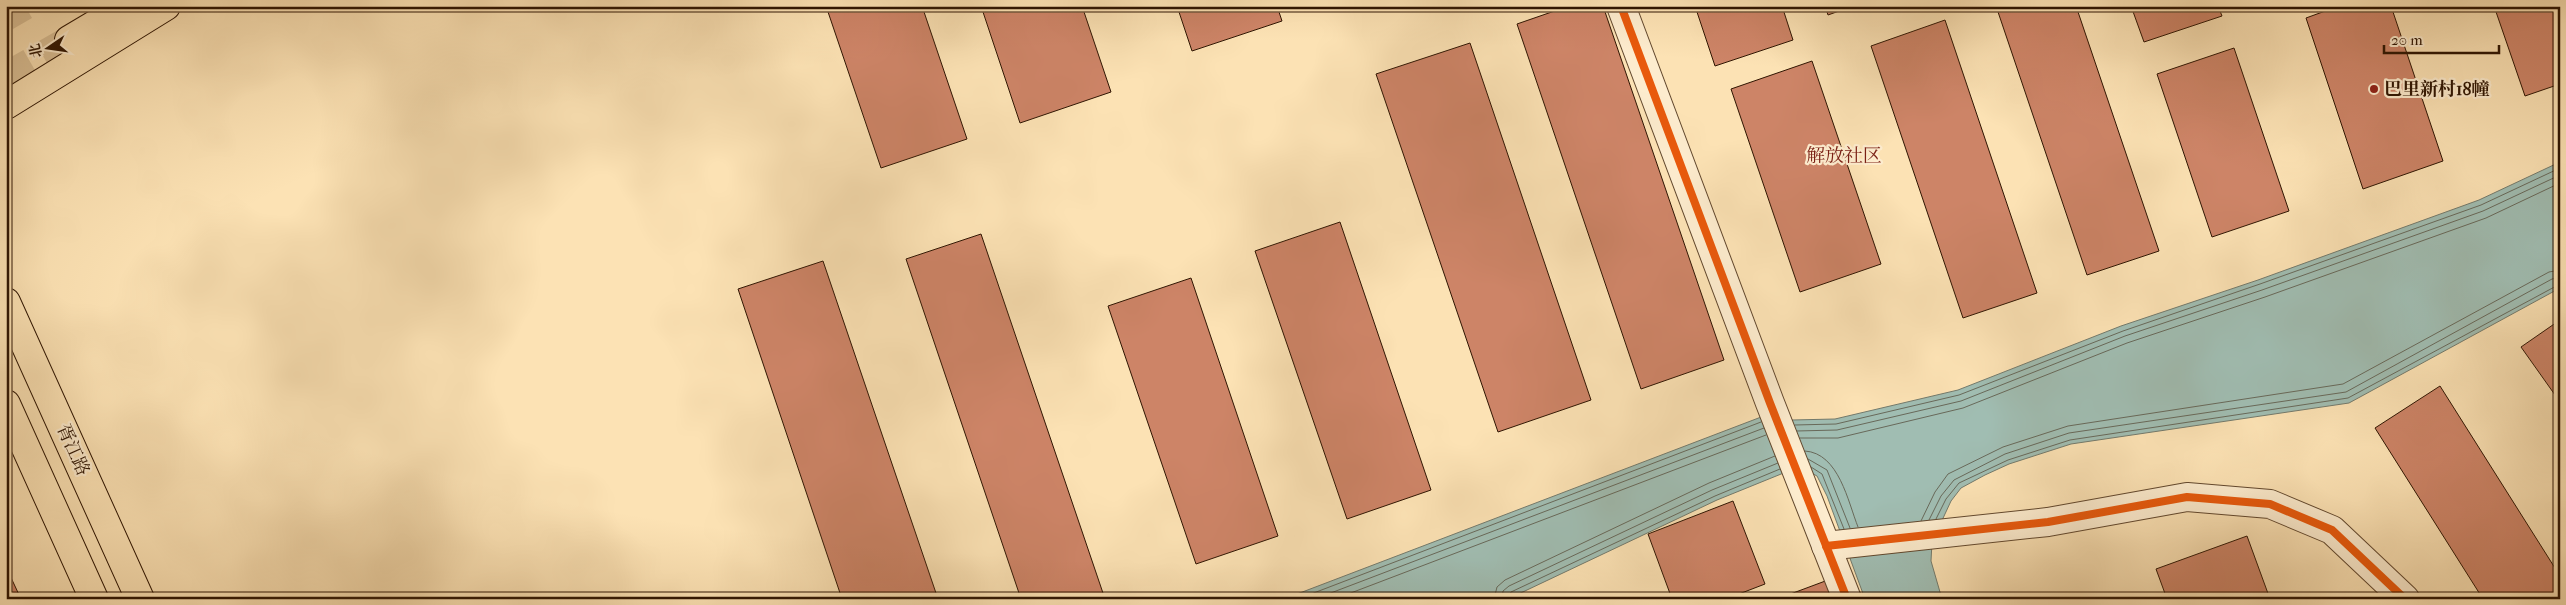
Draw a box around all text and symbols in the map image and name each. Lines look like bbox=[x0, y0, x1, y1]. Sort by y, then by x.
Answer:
north arrow bbox=[22, 22, 72, 72]
scale bar bbox=[2384, 22, 2498, 54]
text: 20 m bbox=[2391, 31, 2423, 49]
text: 北 bbox=[26, 42, 46, 60]
place label: 巴里新村18幢 bbox=[2384, 79, 2489, 100]
marker: 巴里新村18幢 bbox=[2368, 83, 2380, 95]
district label: 解放社区 bbox=[1806, 145, 1882, 167]
street label: 胥江路 bbox=[52, 421, 94, 479]

